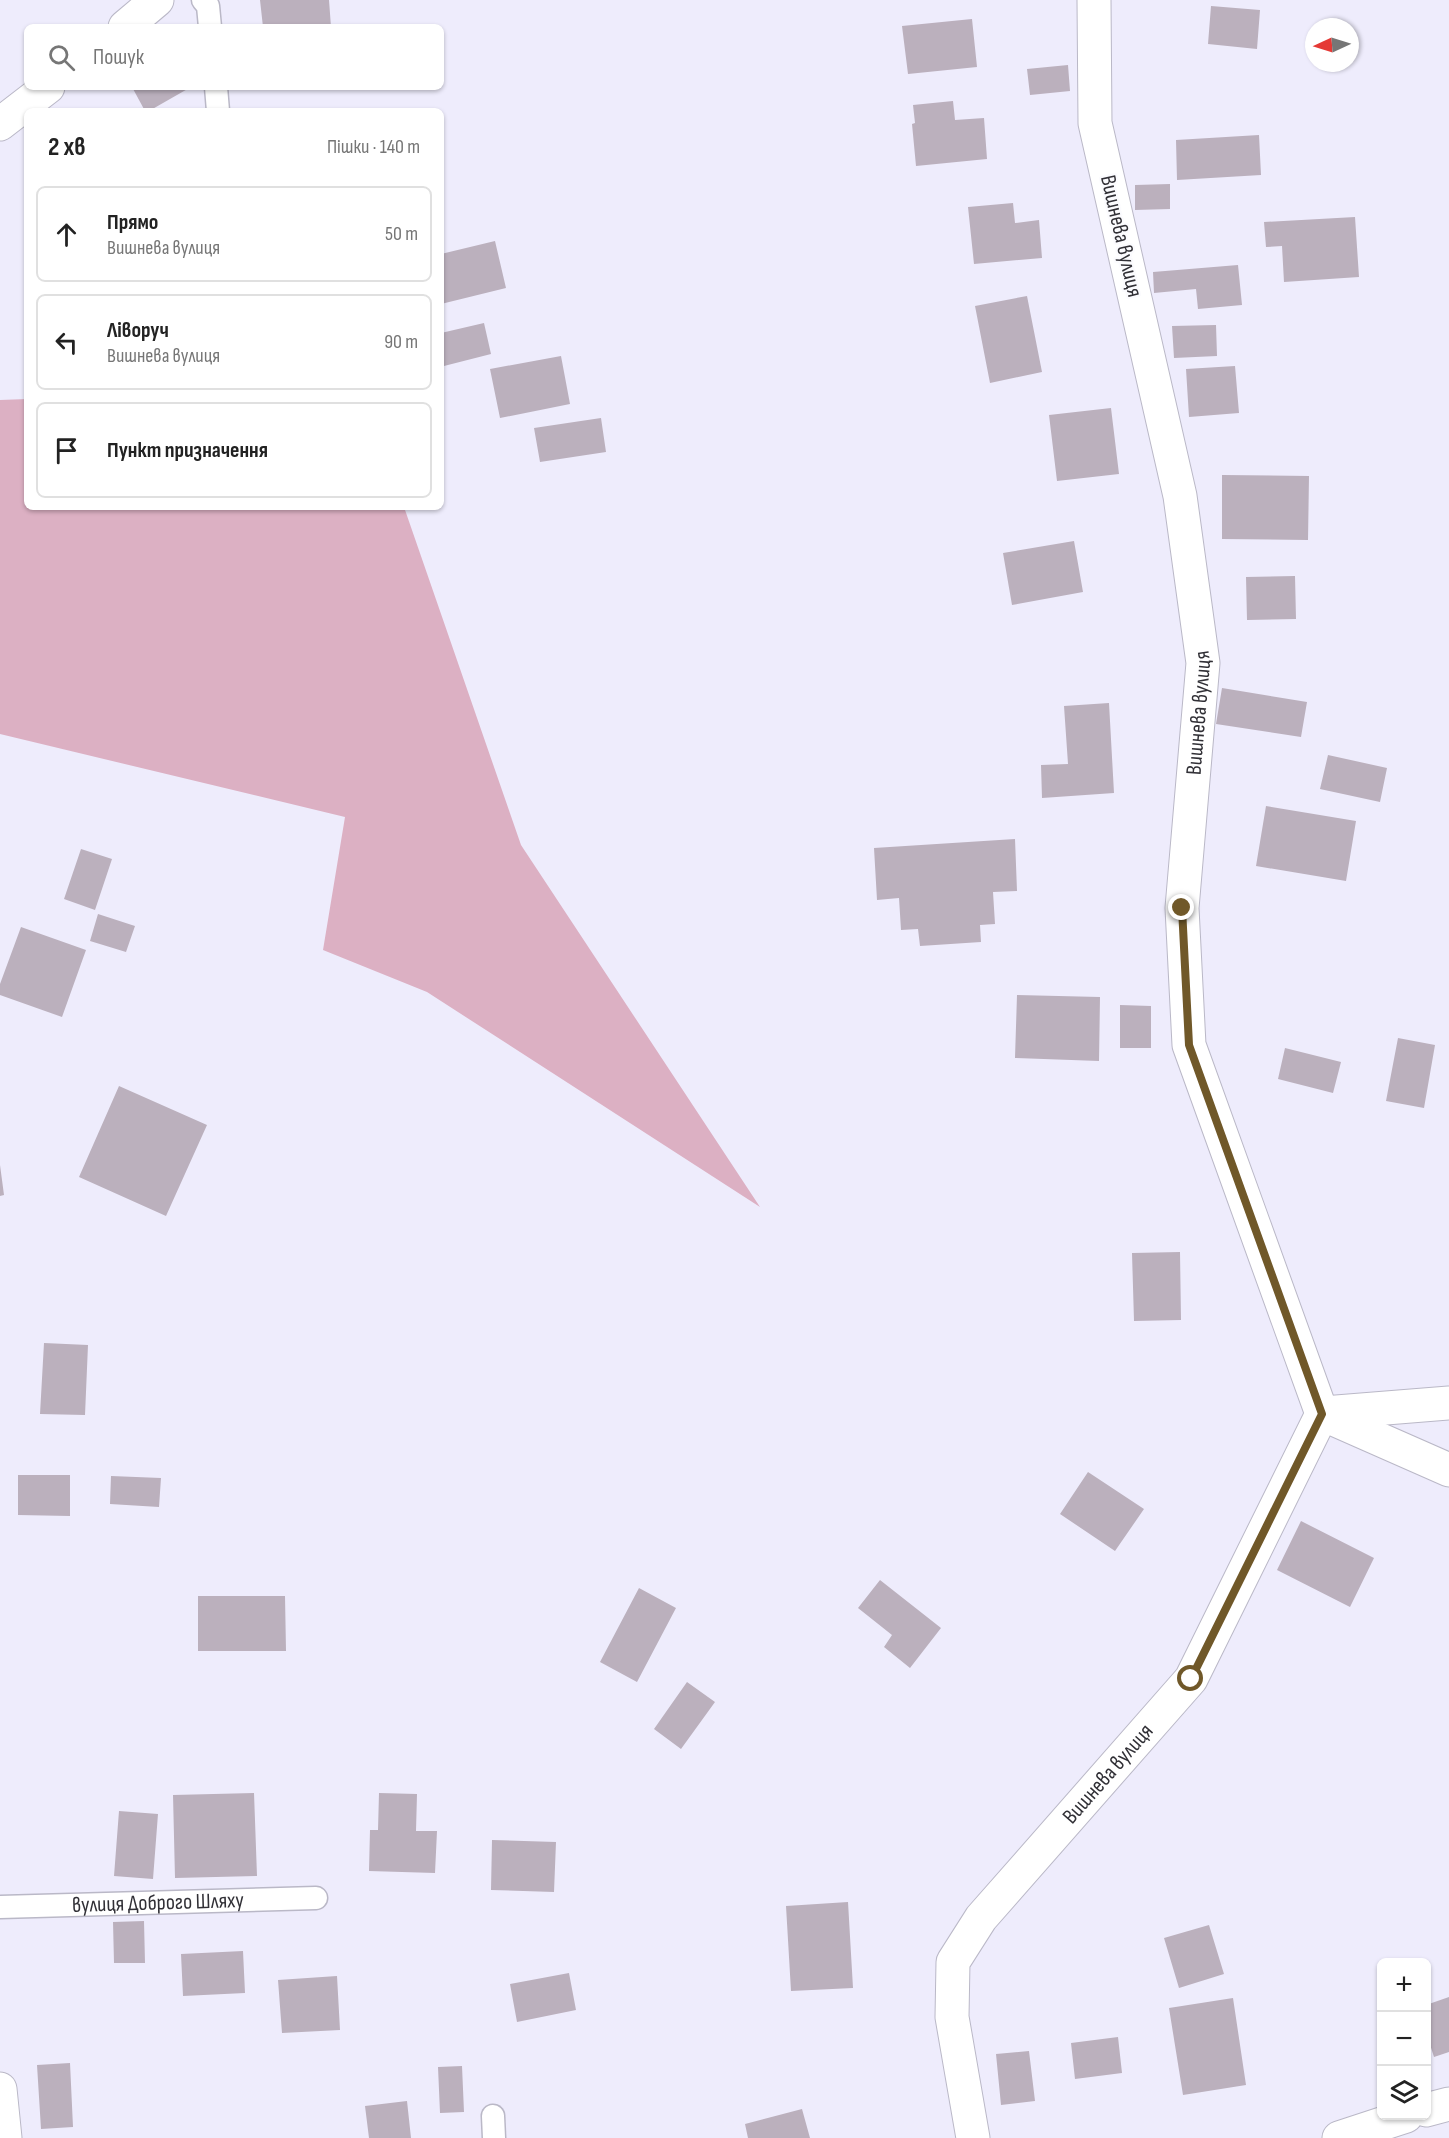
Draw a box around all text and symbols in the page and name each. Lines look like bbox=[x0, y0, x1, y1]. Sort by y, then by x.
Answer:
north arrow bbox=[1305, 18, 1359, 72]
search box bbox=[24, 24, 444, 90]
icon: search bbox=[45, 41, 78, 74]
text: Пошук bbox=[93, 44, 144, 71]
text: 2 хв bbox=[48, 132, 86, 163]
text: Пішки · 140 m bbox=[327, 135, 420, 159]
street label: Вишнева вулиця bbox=[1094, 172, 1148, 300]
text: Прямо bbox=[107, 209, 158, 236]
icon: ahead bbox=[50, 218, 83, 251]
text: 50 m bbox=[385, 222, 418, 246]
text: Вишнева вулиця bbox=[107, 236, 220, 260]
text: Ліворуч bbox=[107, 317, 169, 344]
icon: left bbox=[50, 326, 83, 359]
text: 90 m bbox=[384, 330, 418, 354]
text: Вишнева вулиця bbox=[107, 344, 220, 368]
icon: arrive bbox=[50, 434, 83, 467]
text: Пункт призначення bbox=[107, 437, 268, 464]
street label: Вишнева вулиця bbox=[1180, 649, 1217, 776]
route end bbox=[1168, 894, 1194, 920]
route start bbox=[1177, 1665, 1203, 1691]
street label: Вишнева вулиця bbox=[1057, 1718, 1159, 1829]
street label: вулиця Доброго Шляху bbox=[72, 1887, 245, 1918]
map controls bbox=[1377, 1958, 1431, 2120]
button: + bbox=[1377, 1958, 1431, 2012]
button: − bbox=[1377, 2012, 1431, 2066]
button: layers bbox=[1377, 2066, 1431, 2120]

